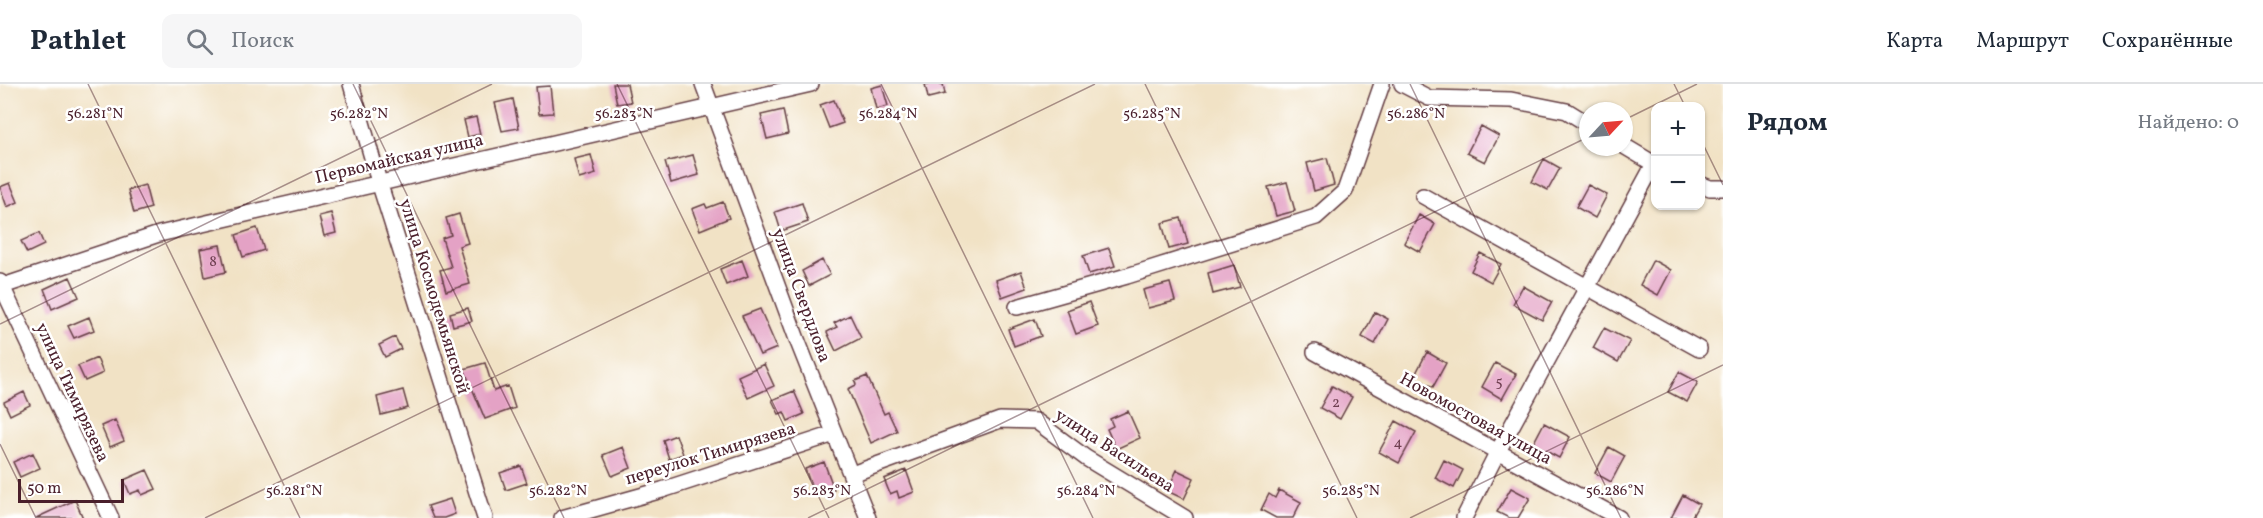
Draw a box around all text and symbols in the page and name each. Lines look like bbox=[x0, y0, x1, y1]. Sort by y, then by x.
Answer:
search box bbox=[162, 14, 582, 68]
text: Pathlet bbox=[30, 22, 126, 61]
icon: search bbox=[183, 25, 216, 58]
text: Поиск bbox=[231, 26, 294, 57]
text: Карта bbox=[1886, 27, 1943, 56]
text: Маршрут bbox=[1976, 27, 2069, 56]
text: Сохранённые bbox=[2102, 27, 2233, 56]
north arrow bbox=[1579, 102, 1633, 156]
map controls bbox=[1651, 102, 1705, 210]
button: + bbox=[1651, 102, 1705, 156]
text: 56.281°N bbox=[67, 104, 123, 125]
text: 56.282°N bbox=[330, 104, 388, 125]
text: 56.283°N bbox=[595, 104, 653, 125]
text: 56.284°N bbox=[859, 104, 917, 125]
text: 56.285°N bbox=[1123, 104, 1181, 125]
text: 56.286°N bbox=[1387, 104, 1445, 125]
text: Рядом bbox=[1747, 105, 1827, 141]
text: Найдено: 0 bbox=[2137, 109, 2239, 137]
street label: Первомайская улица bbox=[313, 128, 486, 191]
button: − bbox=[1651, 156, 1705, 210]
street label: улица Космодемьянской bbox=[392, 196, 475, 397]
street label: улица Свердлова bbox=[765, 225, 836, 366]
house number: 8 bbox=[209, 252, 217, 273]
street label: улица Тимирязева bbox=[28, 319, 115, 466]
street label: Новомостовая улица bbox=[1395, 367, 1556, 472]
house number: 5 bbox=[1495, 372, 1503, 393]
house number: 2 bbox=[1332, 393, 1340, 414]
street label: улица Васильева bbox=[1049, 403, 1179, 499]
street label: переулок Тимирязева bbox=[622, 417, 799, 492]
house number: 4 bbox=[1394, 433, 1403, 454]
scale bar bbox=[18, 476, 124, 504]
text: 50 m bbox=[27, 478, 61, 500]
text: 56.281°N bbox=[266, 481, 322, 502]
text: 56.282°N bbox=[529, 481, 587, 502]
text: 56.283°N bbox=[793, 481, 851, 502]
text: 56.284°N bbox=[1057, 481, 1115, 502]
text: 56.285°N bbox=[1322, 481, 1380, 502]
text: 56.286°N bbox=[1586, 481, 1644, 502]

